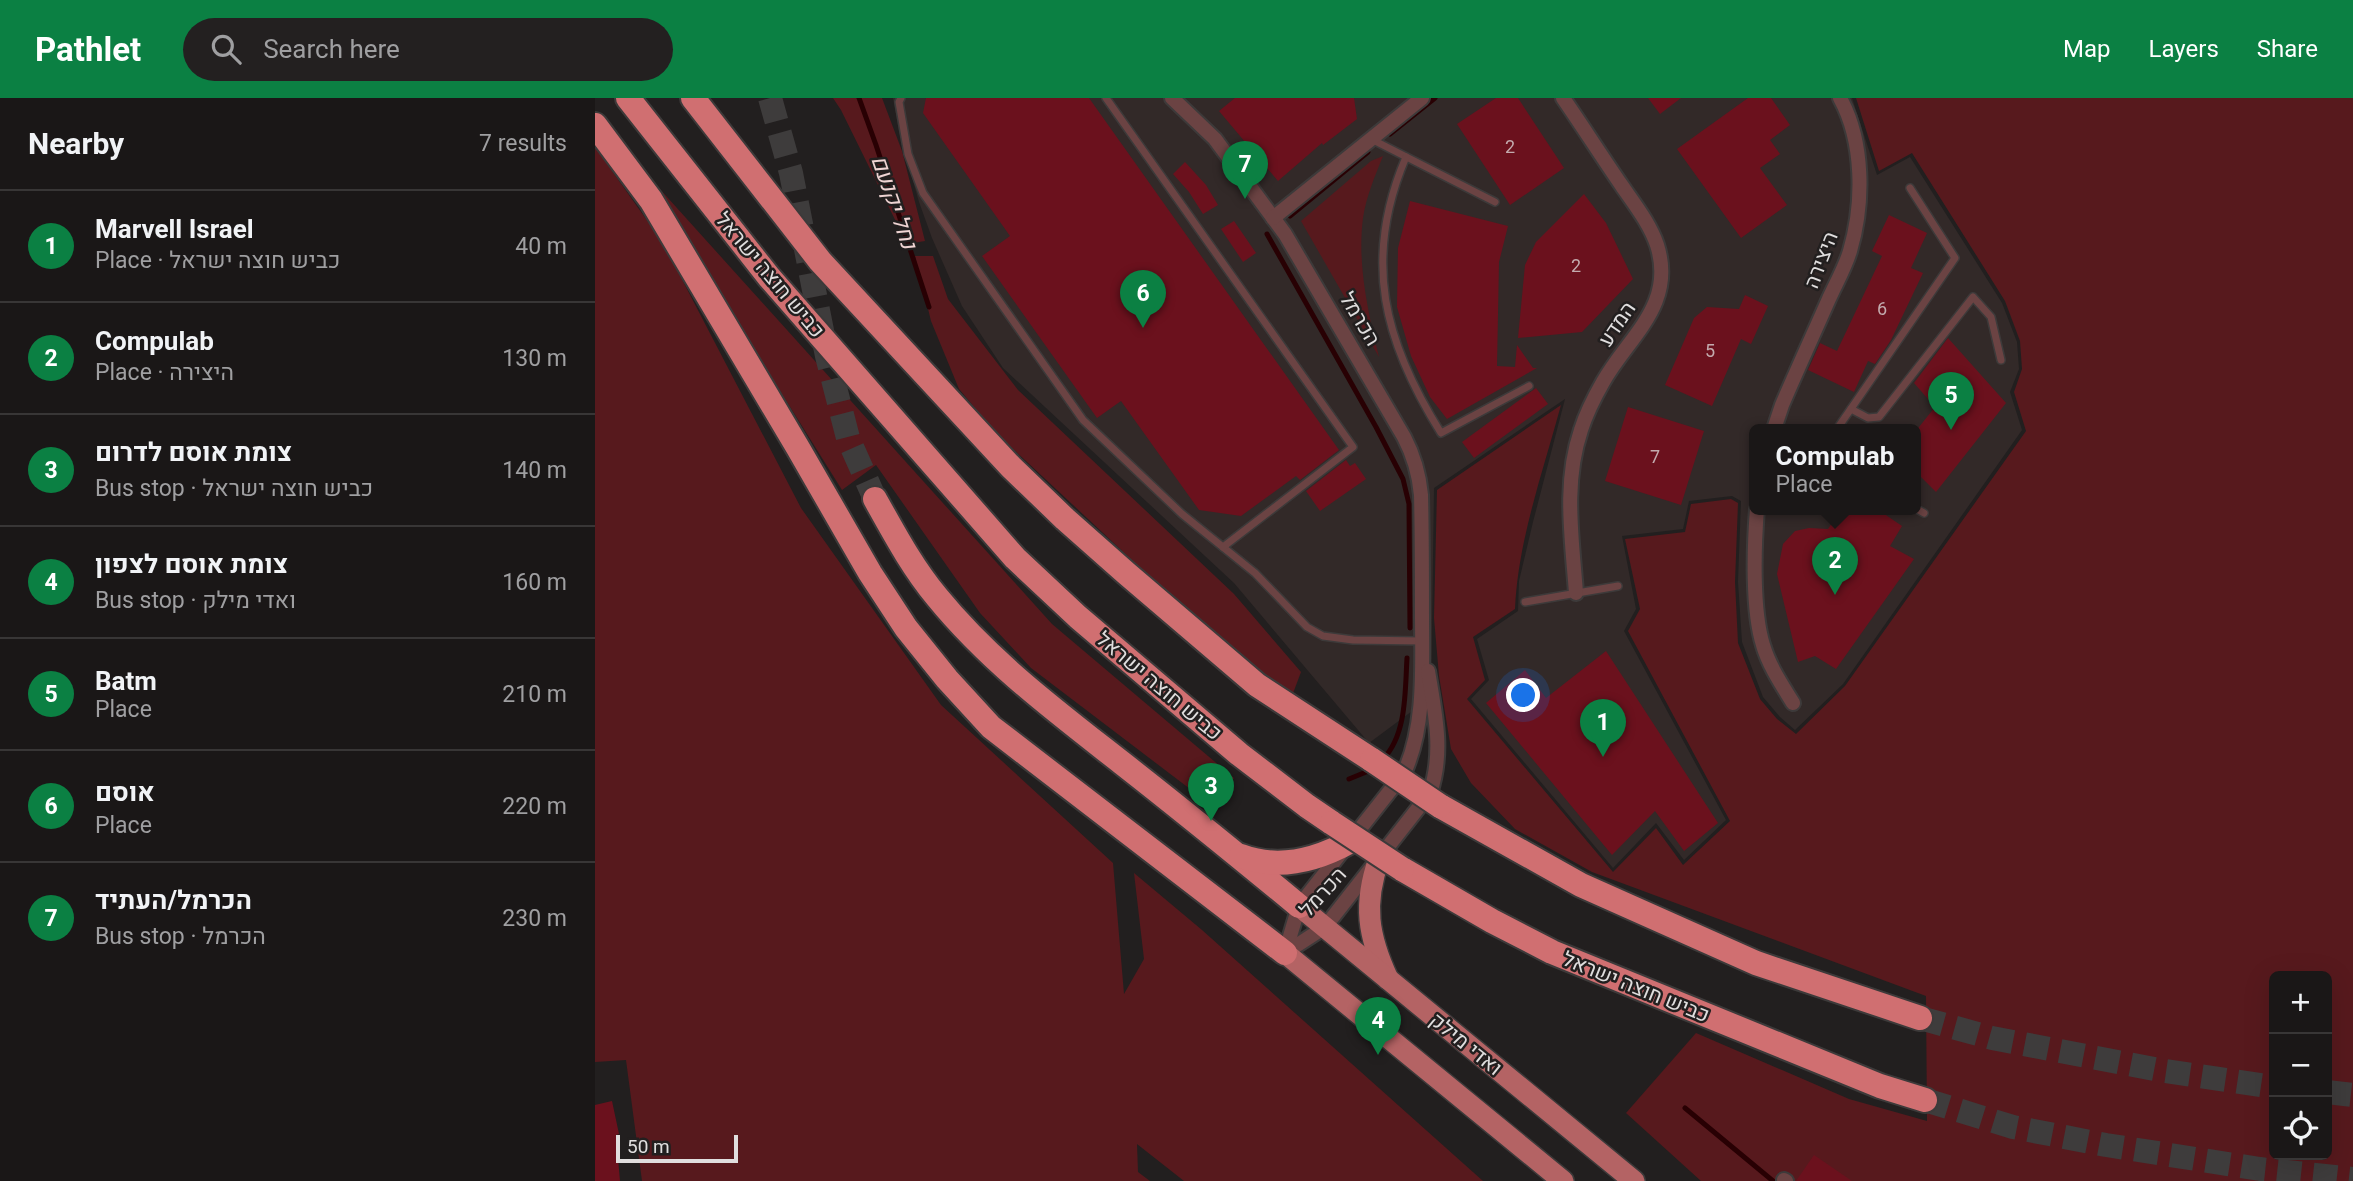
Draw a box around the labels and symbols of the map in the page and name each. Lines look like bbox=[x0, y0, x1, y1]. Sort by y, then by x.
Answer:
house number: 2 bbox=[1505, 136, 1515, 157]
pin: 7 bbox=[1222, 141, 1268, 199]
water label: נחל יקנעם bbox=[865, 152, 923, 254]
street label: כביש חוצה ישראל bbox=[711, 207, 829, 343]
street label: היצירה bbox=[1799, 228, 1843, 292]
house number: 2 bbox=[1571, 255, 1581, 276]
pin: 6 bbox=[1120, 270, 1166, 328]
street label: הכרמל bbox=[1335, 288, 1385, 350]
street label: המדע bbox=[1593, 297, 1641, 351]
house number: 6 bbox=[1877, 298, 1887, 319]
house number: 5 bbox=[1705, 340, 1715, 361]
pin: 5 bbox=[1928, 372, 1974, 430]
house number: 7 bbox=[1650, 446, 1660, 467]
pin: 2 bbox=[1812, 537, 1858, 595]
street label: כביש חוצה ישראל bbox=[1091, 627, 1227, 745]
your location bbox=[1506, 678, 1540, 712]
pin: 1 bbox=[1580, 699, 1626, 757]
pin: 3 bbox=[1188, 763, 1234, 821]
street label: הכרמל bbox=[1295, 862, 1351, 922]
street label: כביש חוצה ישראל bbox=[1559, 947, 1713, 1027]
pin: 4 bbox=[1355, 997, 1401, 1055]
street label: ואדי מילק bbox=[1425, 1008, 1507, 1080]
scale bar bbox=[616, 1132, 739, 1164]

